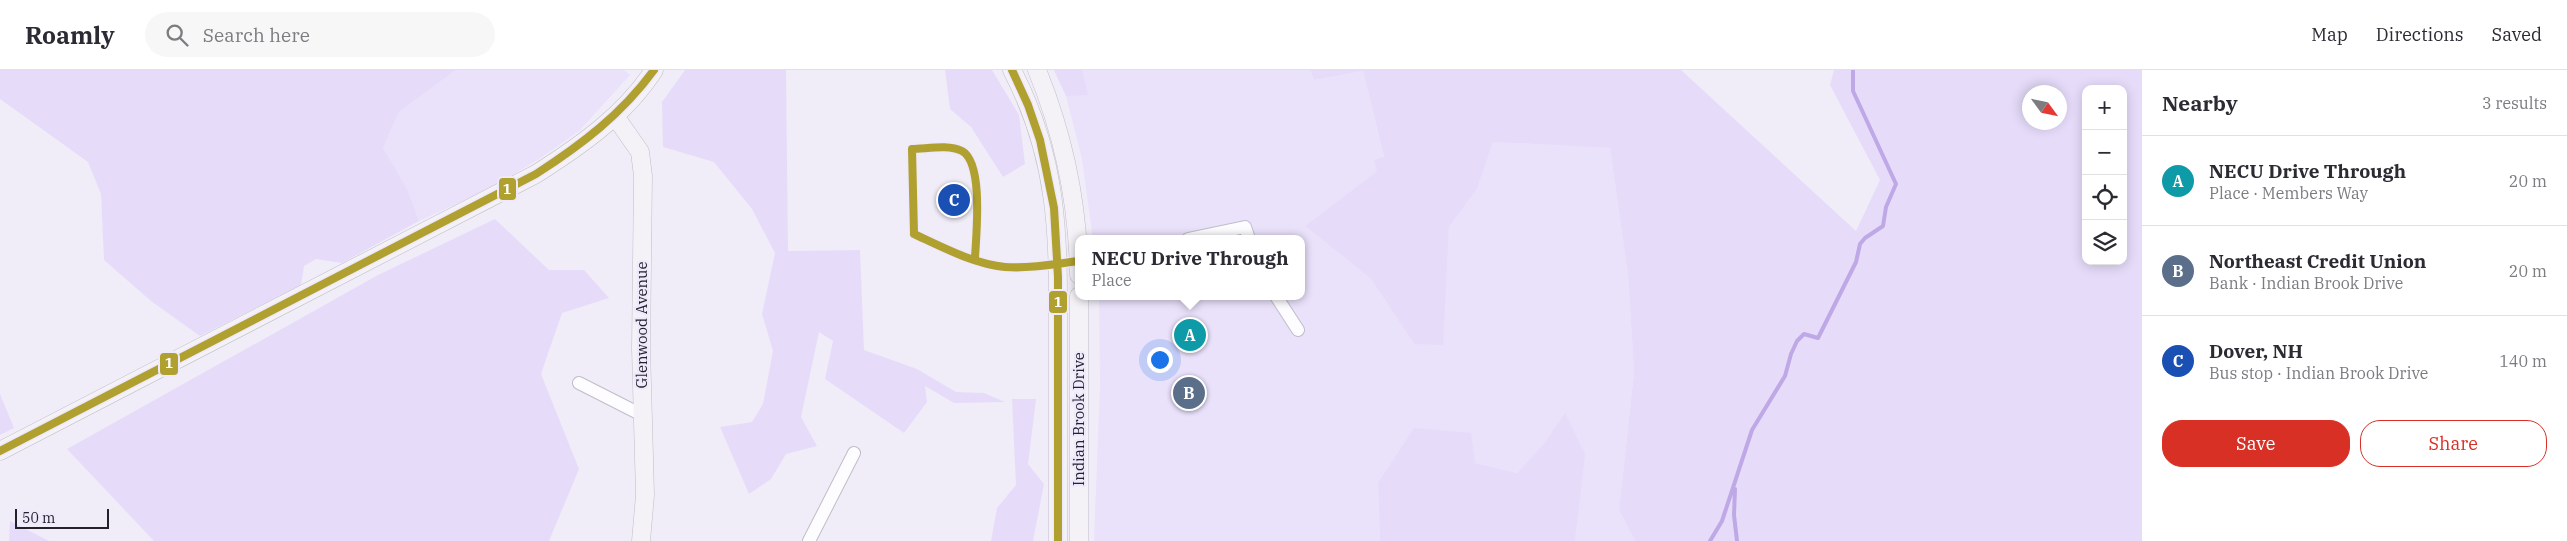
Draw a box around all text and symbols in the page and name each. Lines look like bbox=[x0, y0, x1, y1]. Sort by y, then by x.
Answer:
search box bbox=[145, 12, 495, 57]
text: Roamly bbox=[25, 19, 115, 51]
icon: search bbox=[163, 21, 191, 49]
text: Search here bbox=[203, 23, 310, 47]
text: Map bbox=[2311, 23, 2348, 46]
text: Directions bbox=[2376, 23, 2464, 46]
text: Saved bbox=[2492, 23, 2542, 46]
north arrow bbox=[2022, 85, 2067, 130]
map controls bbox=[2082, 85, 2127, 265]
button: + bbox=[2082, 85, 2127, 130]
text: Nearby bbox=[2162, 89, 2238, 117]
text: 3 results bbox=[2482, 93, 2547, 113]
button: − bbox=[2082, 130, 2127, 175]
text: NECU Drive Through bbox=[2209, 159, 2406, 183]
text: A bbox=[2172, 171, 2184, 191]
text: 20 m bbox=[2509, 171, 2547, 191]
button: locate bbox=[2082, 175, 2127, 220]
line badge: 1 bbox=[498, 177, 517, 201]
text: 1 bbox=[503, 180, 511, 198]
pin: C bbox=[938, 181, 970, 219]
text: Place · Members Way bbox=[2209, 183, 2368, 203]
button: layers bbox=[2082, 220, 2127, 265]
popup bbox=[1075, 235, 1305, 300]
text: NECU Drive Through bbox=[1091, 246, 1289, 270]
text: Northeast Credit Union bbox=[2209, 249, 2426, 273]
text: B bbox=[2172, 261, 2184, 281]
text: 20 m bbox=[2509, 261, 2547, 281]
street label: Glenwood Avenue bbox=[632, 262, 651, 388]
text: Place bbox=[1091, 270, 1132, 290]
text: Bank · Indian Brook Drive bbox=[2209, 273, 2403, 293]
line badge: 1 bbox=[1048, 290, 1068, 314]
text: 1 bbox=[1054, 293, 1062, 311]
pin: A bbox=[1174, 316, 1206, 354]
text: Dover, NH bbox=[2209, 339, 2303, 363]
your location bbox=[1147, 347, 1173, 373]
text: C bbox=[2173, 351, 2183, 371]
text: 140 m bbox=[2499, 351, 2547, 371]
line badge: 1 bbox=[159, 352, 179, 376]
street label: Indian Brook Drive bbox=[1069, 352, 1088, 486]
text: 1 bbox=[165, 354, 173, 372]
text: Bus stop · Indian Brook Drive bbox=[2209, 363, 2428, 383]
pin: B bbox=[1173, 374, 1205, 412]
button: Save bbox=[2162, 420, 2350, 467]
button: Share bbox=[2360, 420, 2547, 467]
scale bar bbox=[15, 506, 109, 529]
text: 50 m bbox=[22, 509, 55, 527]

